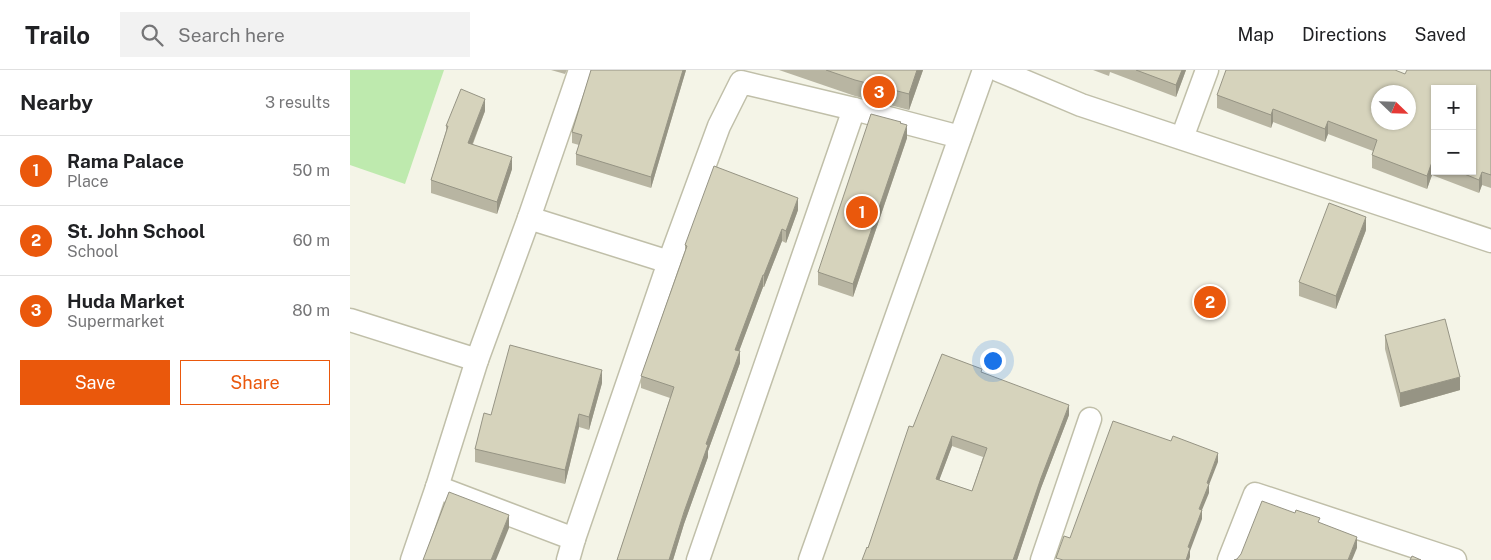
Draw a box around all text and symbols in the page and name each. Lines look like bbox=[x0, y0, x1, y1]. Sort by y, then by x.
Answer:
search box bbox=[120, 12, 470, 57]
text: Trailo bbox=[25, 21, 90, 49]
icon: search bbox=[138, 21, 166, 49]
text: Search here bbox=[178, 24, 285, 46]
text: Map bbox=[1237, 24, 1274, 45]
text: Directions bbox=[1302, 24, 1387, 45]
text: Saved bbox=[1415, 24, 1466, 45]
pin: 3 bbox=[863, 73, 895, 111]
north arrow bbox=[1371, 85, 1416, 130]
map controls bbox=[1431, 85, 1476, 175]
button: + bbox=[1431, 85, 1476, 130]
text: Nearby bbox=[20, 90, 93, 115]
text: 3 results bbox=[265, 93, 330, 112]
button: − bbox=[1431, 130, 1476, 175]
text: Rama Palace bbox=[67, 150, 184, 172]
text: 1 bbox=[33, 161, 39, 180]
text: 50 m bbox=[292, 161, 330, 180]
text: Place bbox=[67, 172, 109, 191]
pin: 1 bbox=[846, 193, 878, 231]
text: St. John School bbox=[67, 220, 205, 242]
text: 2 bbox=[31, 231, 41, 250]
text: 60 m bbox=[293, 231, 330, 250]
text: School bbox=[67, 242, 118, 261]
pin: 2 bbox=[1194, 283, 1226, 321]
text: Huda Market bbox=[67, 290, 185, 312]
text: 3 bbox=[31, 301, 41, 320]
text: 80 m bbox=[292, 301, 330, 320]
text: Supermarket bbox=[67, 312, 164, 331]
your location bbox=[980, 348, 1006, 374]
button: Save bbox=[20, 360, 170, 405]
button: Share bbox=[180, 360, 330, 405]

